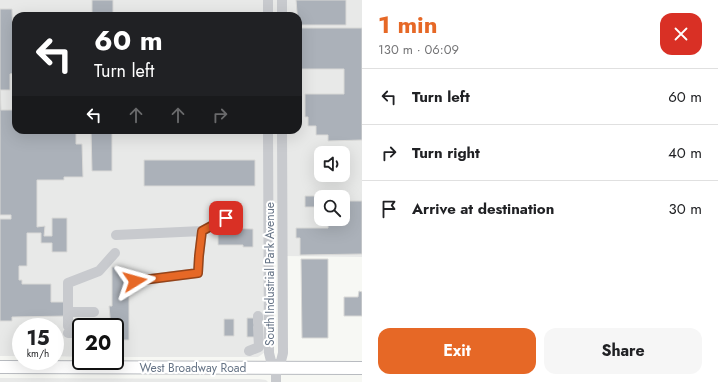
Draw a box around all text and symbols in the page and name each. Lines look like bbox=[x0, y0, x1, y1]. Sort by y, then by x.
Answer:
text: 1 min bbox=[378, 7, 438, 42]
button: close bbox=[660, 13, 702, 55]
text: 60 m bbox=[94, 20, 163, 61]
icon: left bbox=[28, 28, 80, 80]
text: 130 m · 06:09 bbox=[378, 40, 459, 59]
text: Turn left bbox=[94, 58, 154, 84]
icon: left bbox=[378, 86, 400, 108]
text: Turn left bbox=[412, 86, 470, 108]
text: 60 m bbox=[668, 86, 702, 108]
icon: left bbox=[83, 104, 105, 126]
icon: ahead bbox=[125, 104, 147, 126]
icon: ahead bbox=[167, 104, 189, 126]
icon: right bbox=[209, 104, 231, 126]
icon: right bbox=[378, 142, 400, 164]
text: Turn right bbox=[412, 142, 480, 164]
text: 40 m bbox=[668, 142, 702, 164]
map controls bbox=[314, 146, 350, 226]
button: sound bbox=[314, 146, 350, 182]
button: search bbox=[314, 190, 350, 226]
icon: arrive bbox=[378, 198, 400, 220]
text: Arrive at destination bbox=[412, 198, 554, 220]
text: 30 m bbox=[669, 198, 702, 220]
pin bbox=[209, 201, 243, 235]
street label: South Industrial Park Avenue bbox=[261, 202, 279, 346]
icon: arrive bbox=[215, 207, 237, 229]
position arrow bbox=[114, 260, 156, 302]
speed limit sign: 20 bbox=[72, 318, 124, 370]
text: 15 bbox=[26, 324, 50, 353]
button: Exit bbox=[378, 328, 536, 374]
button: Share bbox=[544, 328, 702, 374]
text: km/h bbox=[27, 346, 49, 361]
street label: West Broadway Road bbox=[140, 359, 246, 377]

